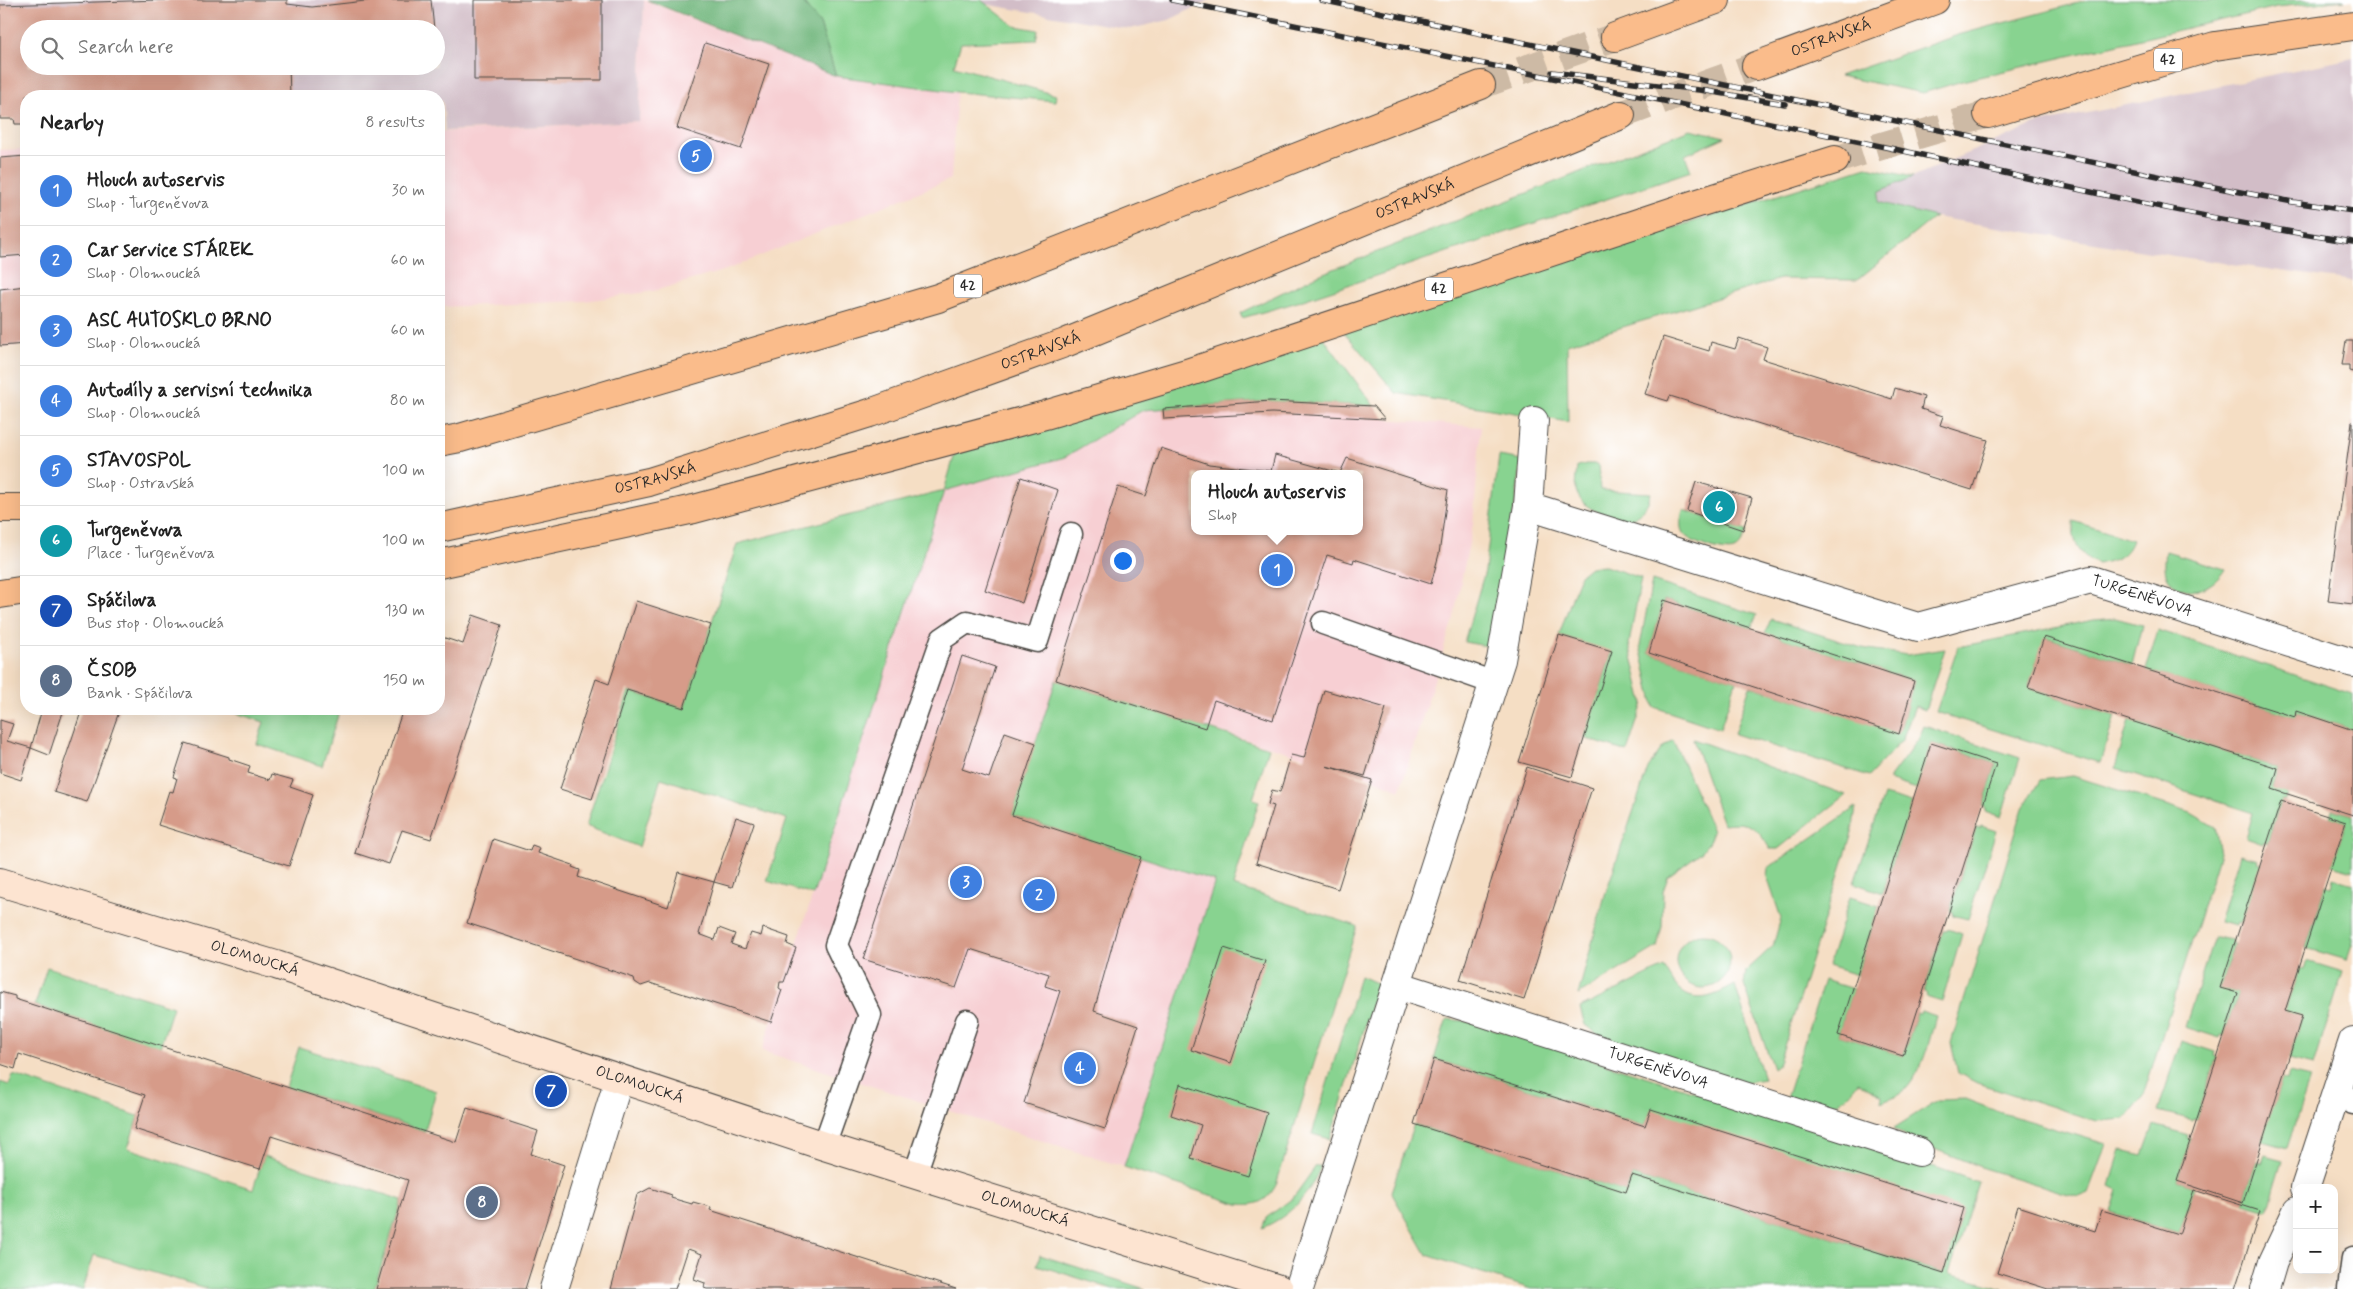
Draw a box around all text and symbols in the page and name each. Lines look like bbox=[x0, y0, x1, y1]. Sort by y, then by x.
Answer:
street label: OSTRAVSKÁ bbox=[1788, 13, 1874, 62]
search box bbox=[20, 20, 445, 75]
icon: search bbox=[38, 34, 66, 62]
text: Search here bbox=[78, 35, 174, 60]
road number: 42 bbox=[2154, 48, 2182, 72]
text: Nearby bbox=[40, 109, 104, 137]
text: 8 results bbox=[365, 112, 425, 133]
pin: 5 bbox=[680, 137, 712, 175]
text: Hlouch autoservis bbox=[87, 168, 225, 193]
street label: OSTRAVSKÁ bbox=[1372, 173, 1458, 225]
text: 1 bbox=[52, 180, 60, 201]
text: 30 m bbox=[392, 180, 425, 201]
text: Shop · Turgeněvova bbox=[87, 193, 209, 214]
text: Car service STÁREK bbox=[87, 238, 253, 263]
text: 2 bbox=[52, 250, 60, 271]
text: 60 m bbox=[391, 250, 425, 271]
text: Shop · Olomoucká bbox=[87, 263, 201, 284]
road number: 42 bbox=[954, 274, 982, 298]
road number: 42 bbox=[1425, 278, 1453, 300]
text: ASC AUTOSKLO BRNO bbox=[87, 308, 272, 333]
text: 3 bbox=[52, 320, 60, 341]
text: 60 m bbox=[391, 320, 425, 341]
street label: OSTRAVSKÁ bbox=[998, 327, 1084, 375]
text: Shop · Olomoucká bbox=[87, 333, 201, 354]
text: Autodíly a servisní technika bbox=[87, 378, 312, 403]
text: 4 bbox=[51, 390, 61, 411]
text: 80 m bbox=[390, 390, 425, 411]
text: Shop · Olomoucká bbox=[87, 403, 201, 424]
text: STAVOSPOL bbox=[87, 448, 191, 473]
street label: OSTRAVSKÁ bbox=[613, 457, 699, 499]
text: 5 bbox=[51, 460, 61, 481]
text: 100 m bbox=[382, 460, 425, 481]
popup bbox=[1191, 470, 1363, 535]
text: Shop · Ostravská bbox=[87, 473, 194, 494]
text: Hlouch autoservis bbox=[1208, 480, 1346, 505]
pin: 6 bbox=[1703, 488, 1735, 526]
text: Shop bbox=[1208, 505, 1237, 526]
text: Turgeněvova bbox=[87, 518, 183, 543]
text: 6 bbox=[52, 530, 60, 551]
text: 100 m bbox=[382, 530, 425, 551]
text: Place · Turgeněvova bbox=[87, 543, 215, 564]
your location bbox=[1110, 548, 1136, 574]
pin: 1 bbox=[1261, 551, 1293, 589]
street label: TURGENĚVOVA bbox=[2089, 571, 2195, 621]
text: Spáčilova bbox=[87, 588, 156, 613]
text: 7 bbox=[51, 600, 61, 621]
text: 130 m bbox=[384, 600, 425, 621]
text: Bus stop · Olomoucká bbox=[87, 613, 224, 634]
text: ČSOB bbox=[87, 658, 136, 683]
text: 8 bbox=[51, 670, 61, 691]
text: 150 m bbox=[383, 670, 425, 691]
text: Bank · Spáčilova bbox=[87, 683, 193, 704]
pin: 3 bbox=[950, 863, 982, 901]
pin: 2 bbox=[1023, 876, 1055, 914]
street label: OLOMOUCKÁ bbox=[208, 936, 302, 982]
street label: TURGENĚVOVA bbox=[1605, 1043, 1711, 1094]
pin: 4 bbox=[1064, 1049, 1096, 1087]
street label: OLOMOUCKÁ bbox=[593, 1061, 686, 1109]
pin: 7 bbox=[535, 1072, 567, 1110]
pin: 8 bbox=[466, 1183, 498, 1221]
map controls bbox=[2293, 1184, 2338, 1274]
button: + bbox=[2293, 1184, 2338, 1229]
street label: OLOMOUCKÁ bbox=[978, 1186, 1072, 1232]
button: − bbox=[2293, 1229, 2338, 1274]

